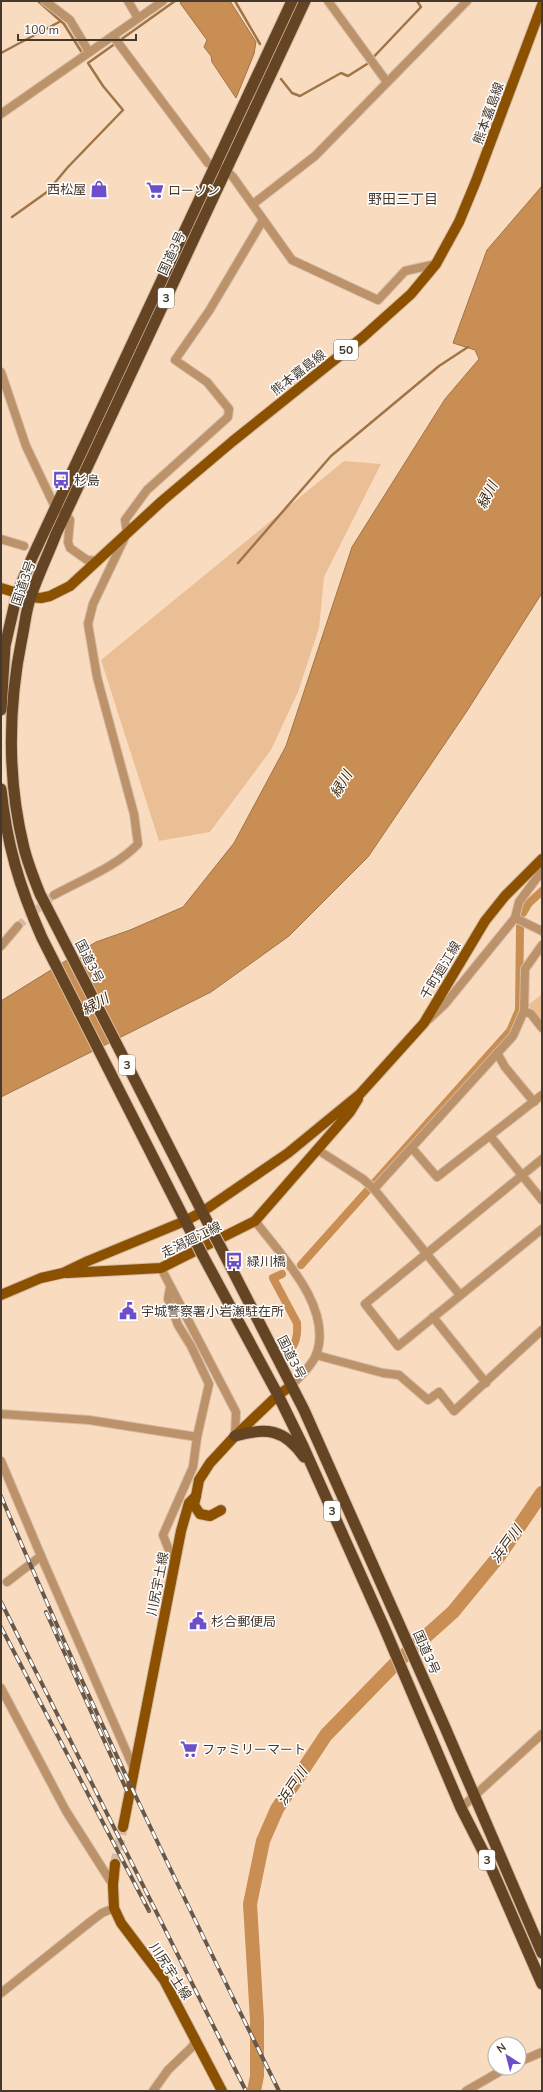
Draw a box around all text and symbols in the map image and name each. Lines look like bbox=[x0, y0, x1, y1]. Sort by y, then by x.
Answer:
scale bar bbox=[18, 16, 136, 42]
text: 100 m bbox=[24, 22, 59, 38]
street label: 熊本嘉島線 bbox=[469, 80, 509, 147]
shop icon: 西松屋 bbox=[89, 179, 109, 199]
supermarket icon: ローソン bbox=[145, 180, 165, 200]
place label: 西松屋 bbox=[47, 181, 86, 199]
place label: ローソン bbox=[168, 182, 220, 200]
district label: 野田三丁目 bbox=[368, 190, 438, 209]
street label: 国道3号 bbox=[154, 228, 190, 278]
road number: 3 bbox=[158, 288, 174, 308]
road number: 50 bbox=[334, 340, 358, 360]
street label: 熊本嘉島線 bbox=[267, 346, 330, 400]
bus stop icon: 杉島 bbox=[51, 470, 71, 490]
place label: 杉島 bbox=[74, 472, 100, 490]
water label: 緑川 bbox=[473, 477, 503, 512]
street label: 国道3号 bbox=[8, 558, 40, 608]
water label: 緑川 bbox=[326, 766, 358, 801]
street label: 国道3号 bbox=[70, 937, 108, 986]
street label: 千町廻江線 bbox=[416, 938, 465, 1003]
water label: 緑川 bbox=[78, 988, 114, 1020]
road number: 3 bbox=[119, 1055, 135, 1075]
street label: 走潟廻江線 bbox=[158, 1218, 225, 1262]
bus stop icon: 緑川橋 bbox=[224, 1251, 244, 1271]
place label: 緑川橋 bbox=[247, 1253, 286, 1271]
public building icon: 宇城警察署小岩瀬駐在所 bbox=[118, 1301, 138, 1321]
place label: 宇城警察署小岩瀬駐在所 bbox=[141, 1303, 284, 1321]
street label: 国道3号 bbox=[272, 1333, 310, 1382]
road number: 3 bbox=[324, 1501, 340, 1521]
water label: 浜戸川 bbox=[486, 1520, 528, 1567]
street label: 川尻宇土線 bbox=[143, 1551, 173, 1618]
public building icon: 杉合郵便局 bbox=[188, 1611, 208, 1631]
place label: 杉合郵便局 bbox=[211, 1613, 276, 1631]
street label: 国道3号 bbox=[408, 1627, 444, 1677]
supermarket icon: ファミリーマート bbox=[179, 1739, 199, 1759]
place label: ファミリーマート bbox=[202, 1741, 306, 1759]
water label: 浜戸川 bbox=[273, 1762, 313, 1809]
road number: 3 bbox=[479, 1850, 495, 1870]
street label: 川尻宇土線 bbox=[145, 1939, 195, 2004]
north arrow bbox=[487, 2036, 527, 2076]
text: N bbox=[494, 2040, 509, 2057]

